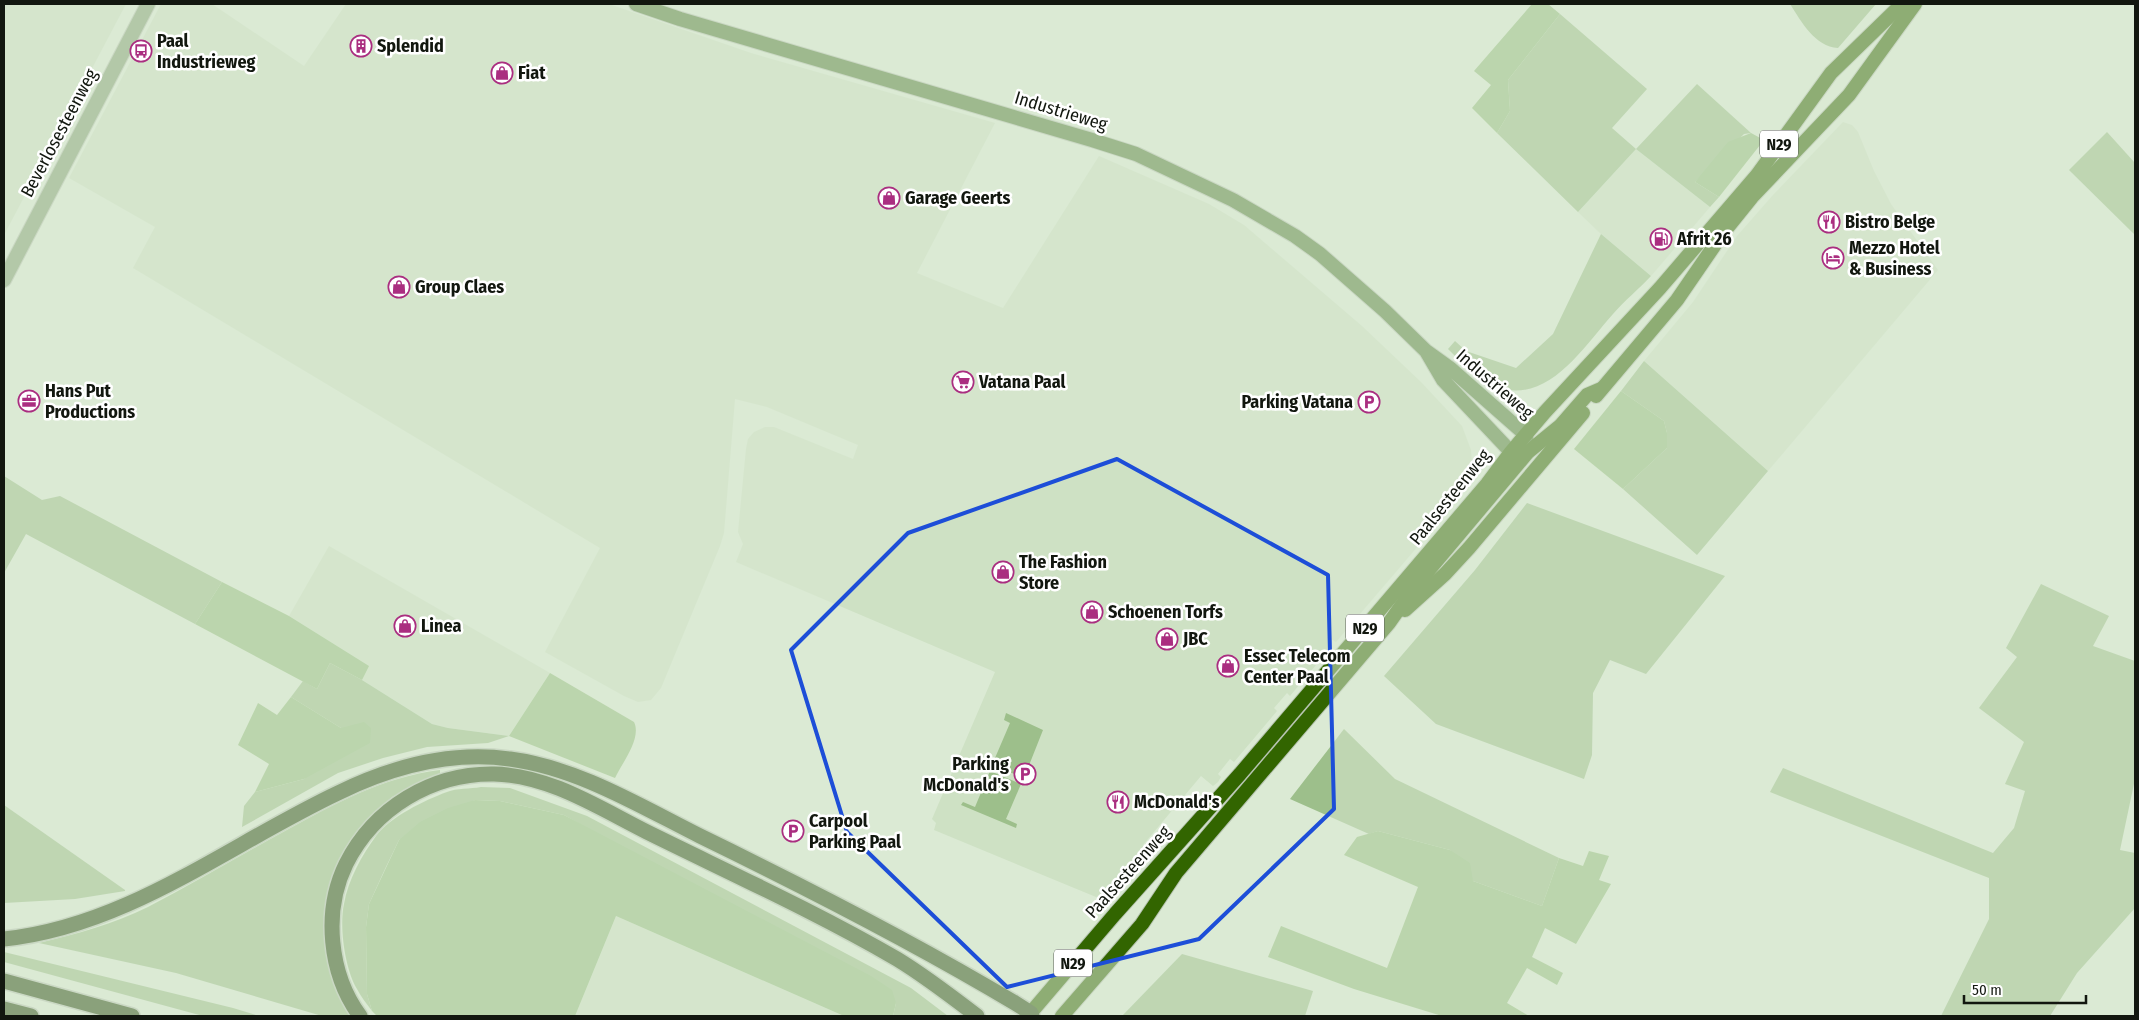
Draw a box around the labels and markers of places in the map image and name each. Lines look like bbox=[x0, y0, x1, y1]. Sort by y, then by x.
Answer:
place label: Paal Industrieweg bbox=[157, 30, 256, 73]
building icon: Splendid bbox=[349, 34, 373, 58]
place label: Splendid bbox=[377, 35, 444, 57]
bus stop icon: Paal Industrieweg bbox=[129, 39, 153, 63]
shop icon: Fiat bbox=[490, 61, 514, 85]
place label: Fiat bbox=[518, 62, 546, 84]
shop icon: Garage Geerts bbox=[877, 186, 901, 210]
place label: Garage Geerts bbox=[905, 187, 1011, 209]
restaurant icon: Bistro Belge bbox=[1817, 210, 1841, 234]
place label: Bistro Belge bbox=[1845, 211, 1935, 233]
fuel station icon: Afrit 26 bbox=[1649, 227, 1673, 251]
place label: Afrit 26 bbox=[1676, 228, 1732, 250]
place label: Mezzo Hotel & Business bbox=[1849, 237, 1940, 280]
hotel icon: Mezzo Hotel & Business bbox=[1821, 246, 1845, 270]
shop icon: Group Claes bbox=[387, 275, 411, 299]
place label: Group Claes bbox=[415, 276, 504, 298]
supermarket icon: Vatana Paal bbox=[951, 370, 975, 394]
place label: Vatana Paal bbox=[978, 371, 1065, 393]
place label: Hans Put Productions bbox=[45, 380, 135, 423]
office icon: Hans Put Productions bbox=[17, 389, 41, 413]
parking icon: Parking Vatana bbox=[1357, 390, 1381, 414]
place label: Parking Vatana bbox=[1241, 391, 1353, 413]
place label: The Fashion Store bbox=[1019, 551, 1107, 594]
shop icon: The Fashion Store bbox=[991, 560, 1015, 584]
shop icon: Schoenen Torfs bbox=[1080, 600, 1104, 624]
place label: Schoenen Torfs bbox=[1108, 601, 1223, 623]
shop icon: Linea bbox=[393, 614, 417, 638]
place label: Linea bbox=[421, 615, 461, 637]
shop icon: JBC bbox=[1155, 627, 1179, 651]
place label: JBC bbox=[1182, 628, 1208, 650]
place label: Essec Telecom Center Paal bbox=[1244, 645, 1351, 688]
shop icon: Essec Telecom Center Paal bbox=[1216, 654, 1240, 678]
place label: Parking McDonald's bbox=[923, 753, 1009, 796]
parking icon: Parking McDonald's bbox=[1013, 762, 1037, 786]
restaurant icon: McDonald's bbox=[1106, 790, 1130, 814]
place label: McDonald's bbox=[1134, 791, 1220, 813]
place label: Carpool Parking Paal bbox=[809, 810, 901, 853]
parking icon: Carpool Parking Paal bbox=[781, 819, 805, 843]

